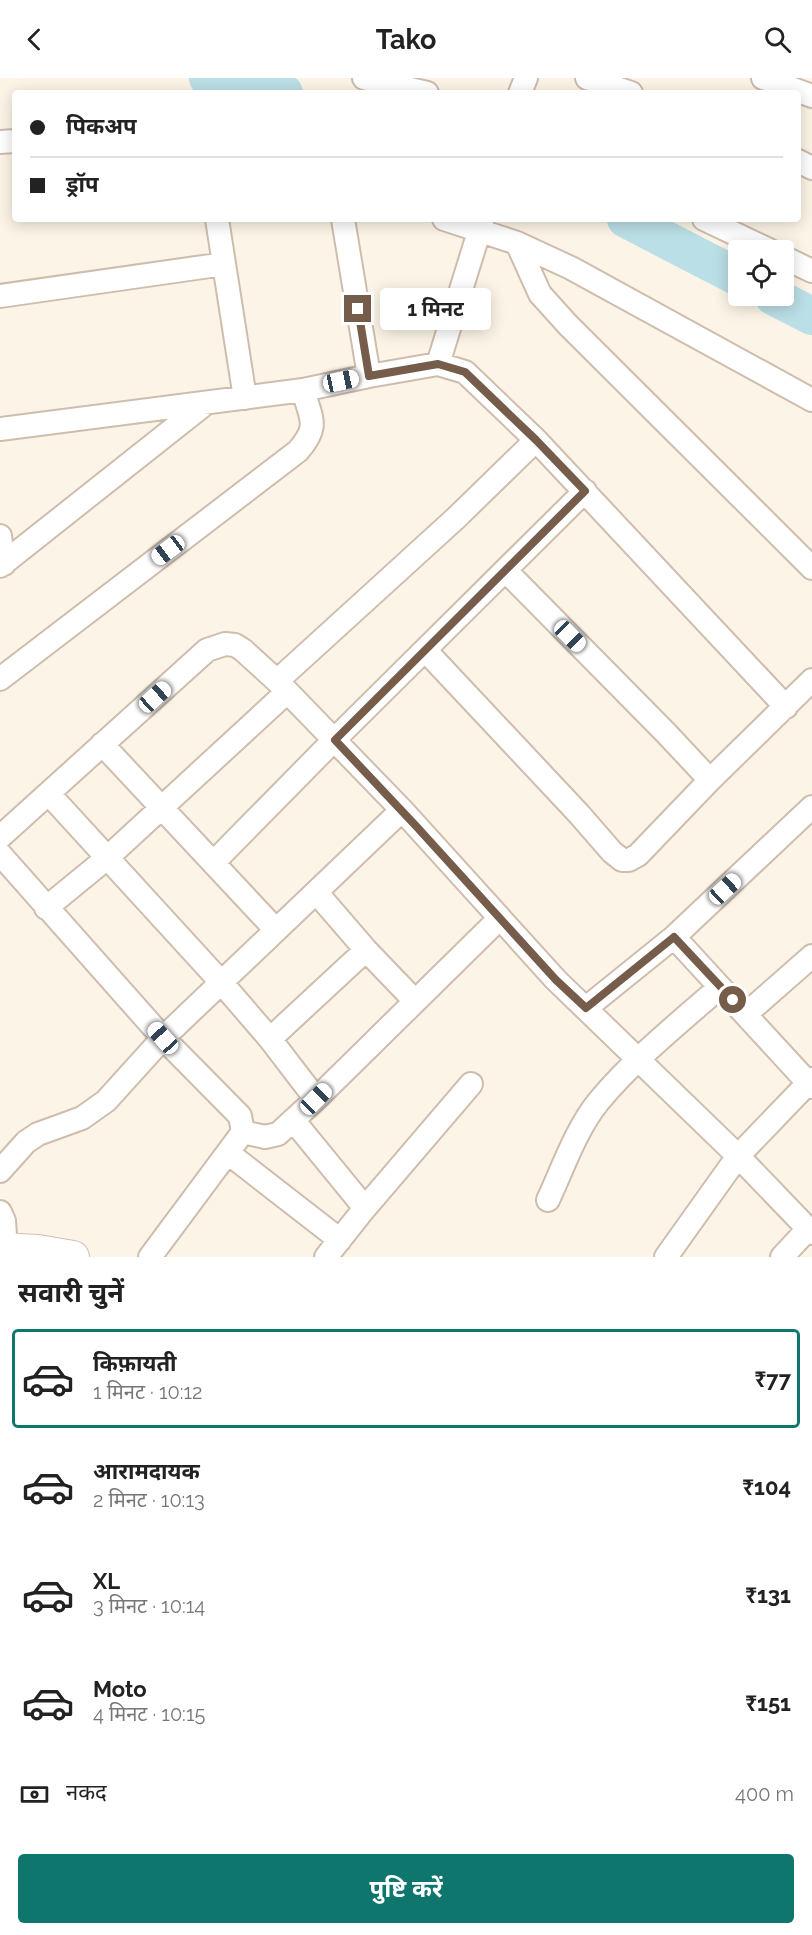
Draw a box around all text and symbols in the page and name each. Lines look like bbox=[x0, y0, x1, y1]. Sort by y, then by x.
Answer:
icon: back bbox=[18, 23, 51, 56]
icon: search bbox=[761, 23, 794, 56]
text: Tako bbox=[376, 24, 436, 55]
text: पिकअप bbox=[66, 113, 137, 139]
text: ड्रॉप bbox=[66, 171, 99, 197]
map controls bbox=[728, 240, 794, 306]
button: locate bbox=[728, 240, 794, 306]
callout: 1 मिनट bbox=[379, 288, 490, 330]
route end bbox=[344, 295, 371, 322]
text: 1 मिनट bbox=[407, 297, 464, 321]
car bbox=[322, 368, 360, 394]
car bbox=[148, 532, 188, 568]
car bbox=[551, 617, 589, 655]
car bbox=[136, 678, 174, 716]
car bbox=[706, 870, 744, 908]
route start bbox=[719, 986, 746, 1013]
car bbox=[144, 1019, 182, 1057]
car bbox=[297, 1080, 335, 1118]
text: सवारी चुनें bbox=[18, 1277, 124, 1308]
text: किफ़ायती bbox=[93, 1350, 177, 1376]
icon: car bbox=[21, 1352, 75, 1406]
text: ₹77 bbox=[754, 1366, 791, 1392]
text: 1 मिनट · 10:12 bbox=[93, 1380, 203, 1404]
text: आरामदायक bbox=[93, 1458, 200, 1484]
icon: car bbox=[21, 1460, 75, 1514]
text: ₹104 bbox=[742, 1474, 791, 1500]
text: 2 मिनट · 10:13 bbox=[93, 1488, 205, 1512]
icon: car bbox=[21, 1568, 75, 1622]
text: XL bbox=[93, 1568, 120, 1594]
text: ₹131 bbox=[745, 1582, 791, 1608]
text: 3 मिनट · 10:14 bbox=[93, 1594, 205, 1618]
icon: car bbox=[21, 1676, 75, 1730]
text: Moto bbox=[93, 1676, 147, 1702]
text: ₹151 bbox=[745, 1690, 791, 1716]
text: 4 मिनट · 10:15 bbox=[93, 1702, 205, 1726]
icon: cash bbox=[18, 1778, 51, 1811]
text: नकद bbox=[66, 1779, 107, 1805]
text: 400 m bbox=[735, 1782, 794, 1806]
button: पुष्टि करें bbox=[18, 1854, 794, 1923]

